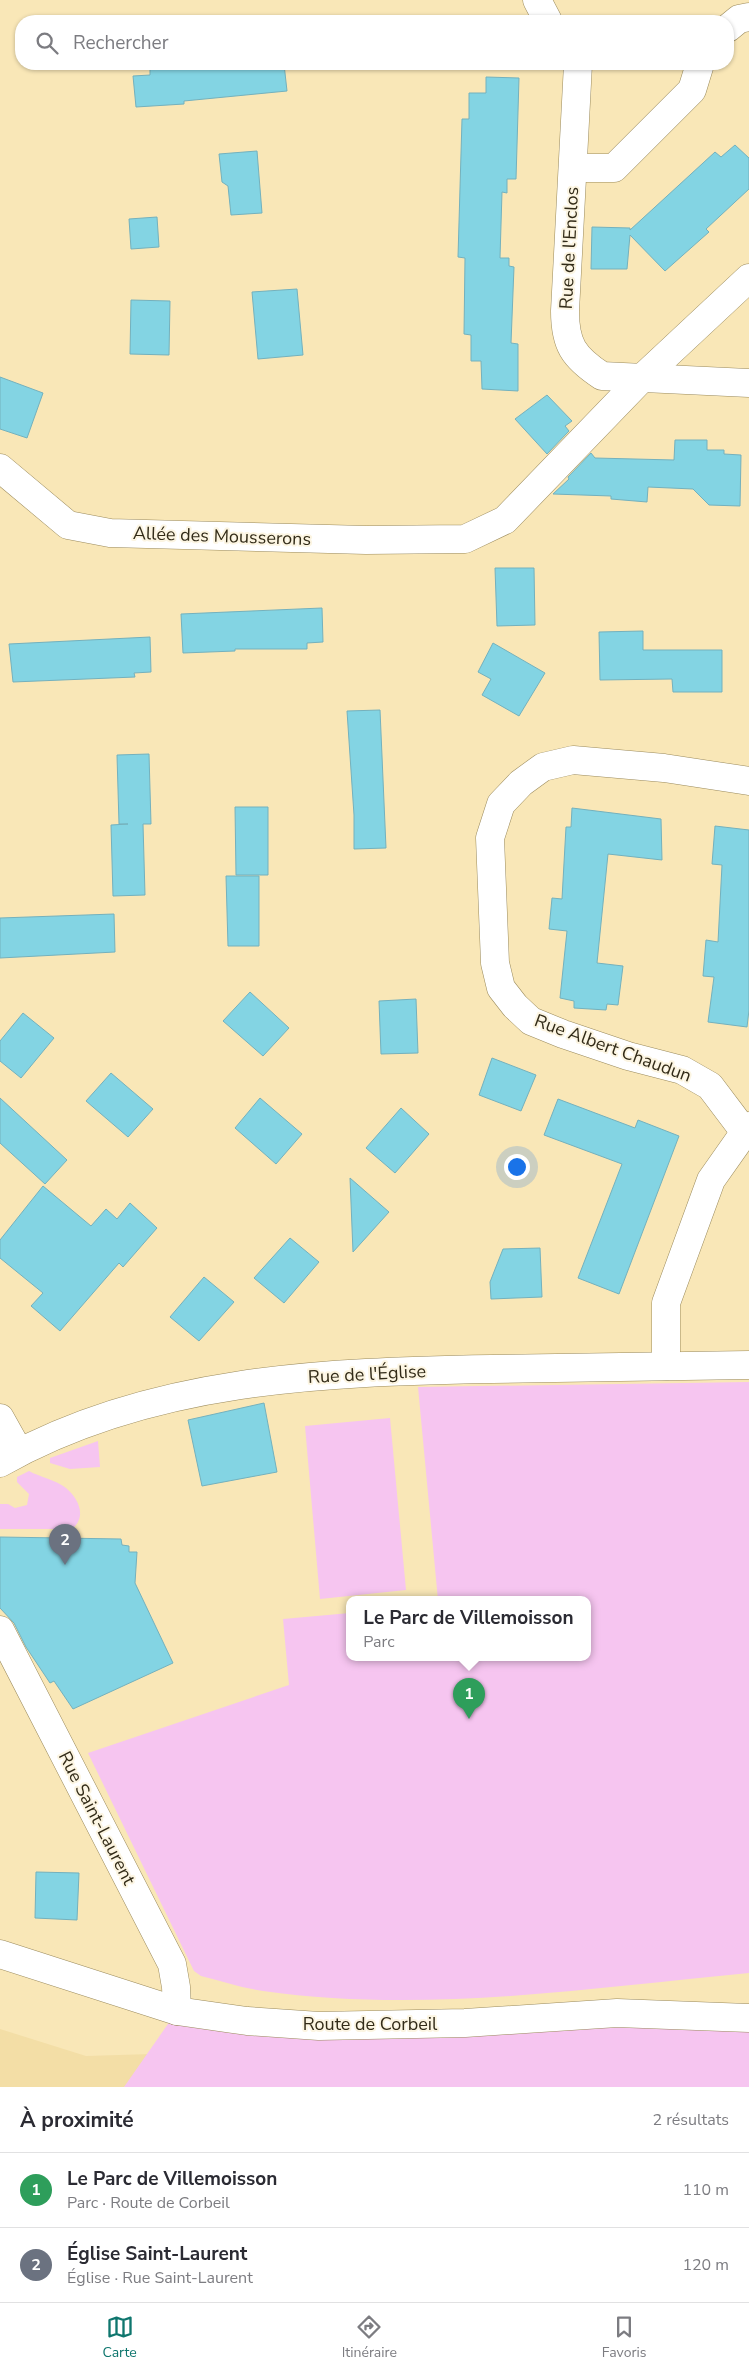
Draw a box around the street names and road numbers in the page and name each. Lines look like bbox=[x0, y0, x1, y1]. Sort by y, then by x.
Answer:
street label: Rue de l'Enclos bbox=[554, 186, 584, 310]
street label: Allée des Mousserons bbox=[132, 521, 312, 551]
street label: Rue Albert Chaudun bbox=[531, 1008, 695, 1088]
street label: Rue de l'Église bbox=[307, 1359, 427, 1389]
street label: Rue Saint-Laurent bbox=[53, 1747, 141, 1890]
street label: Route de Corbeil bbox=[303, 2012, 438, 2036]

